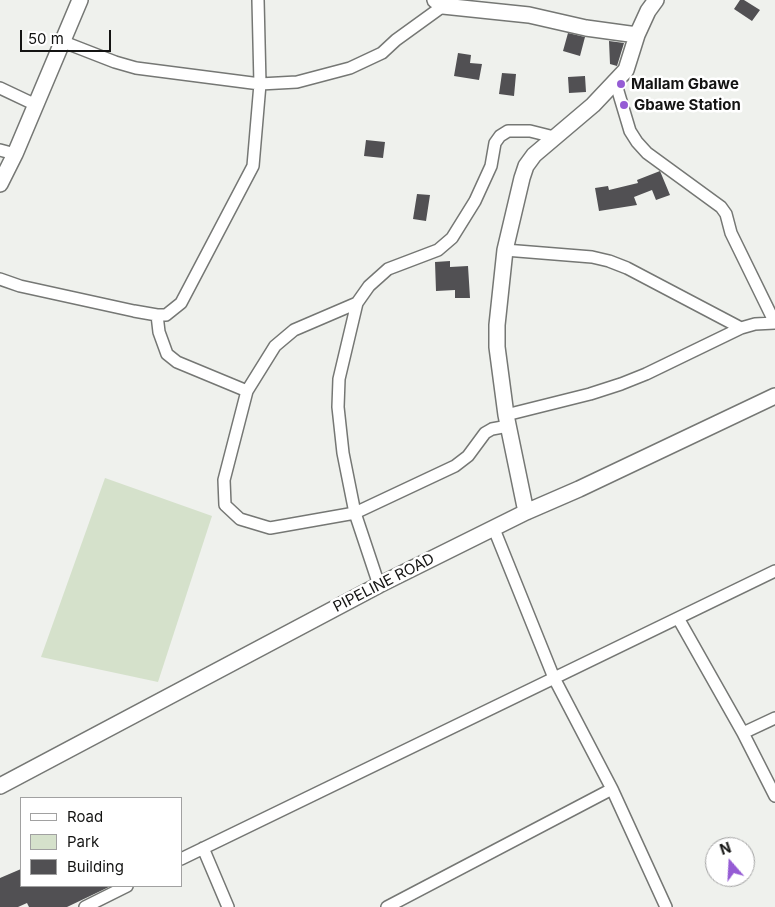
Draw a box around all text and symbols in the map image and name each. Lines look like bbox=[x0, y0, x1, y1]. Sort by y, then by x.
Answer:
scale bar bbox=[22, 20, 114, 52]
text: 50 m bbox=[28, 29, 64, 48]
place label: Mallam Gbawe bbox=[631, 75, 739, 93]
marker: Mallam Gbawe bbox=[615, 78, 627, 90]
place label: Gbawe Station bbox=[634, 96, 741, 114]
marker: Gbawe Station bbox=[618, 99, 630, 111]
street label: PIPELINE ROAD bbox=[330, 550, 438, 616]
legend bbox=[20, 797, 182, 887]
text: Road bbox=[67, 807, 103, 826]
text: Park bbox=[67, 832, 99, 851]
north arrow bbox=[705, 837, 755, 887]
text: N bbox=[717, 839, 733, 858]
text: Building bbox=[67, 857, 124, 876]

